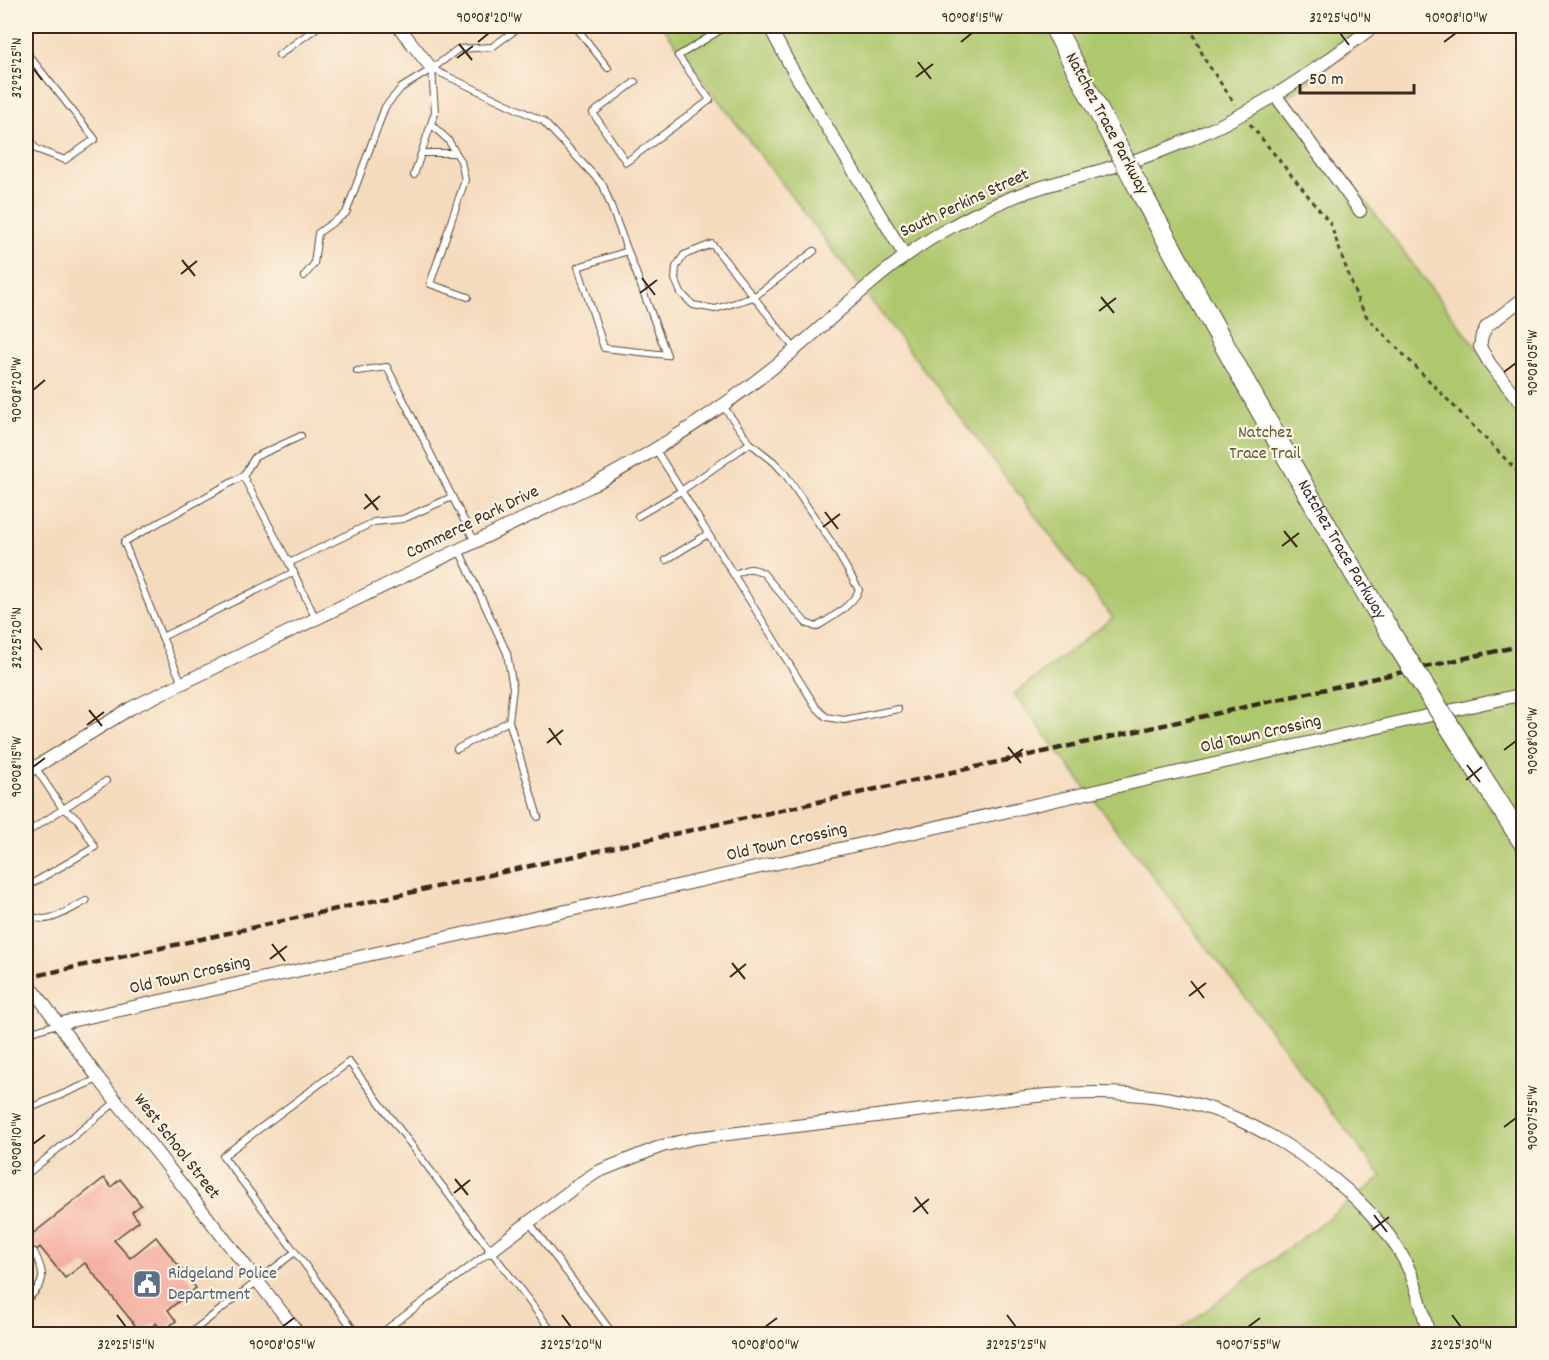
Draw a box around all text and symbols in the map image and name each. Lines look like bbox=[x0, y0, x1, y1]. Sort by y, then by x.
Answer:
text: 90°08'20"W bbox=[456, 8, 522, 30]
text: 90°08'15"W bbox=[941, 8, 1003, 30]
text: 32°25'40"N bbox=[1309, 8, 1371, 30]
text: 90°08'10"W bbox=[1425, 8, 1488, 30]
text: 32°25'25"N bbox=[7, 38, 29, 98]
street label: Natchez Trace Parkway bbox=[1058, 48, 1154, 200]
scale bar bbox=[1300, 57, 1414, 95]
text: 50 m bbox=[1309, 68, 1344, 93]
street label: South Perkins Street bbox=[896, 163, 1034, 245]
text: 90°08'05"W bbox=[1523, 330, 1545, 396]
text: 90°08'20"W bbox=[7, 357, 29, 423]
park label: Natchez Trace Trail bbox=[1229, 421, 1301, 467]
street label: Natchez Trace Parkway bbox=[1290, 475, 1392, 625]
street label: Commerce Park Drive bbox=[402, 480, 544, 566]
text: 32°25'20"N bbox=[7, 607, 29, 669]
text: 90°08'00"W bbox=[1523, 707, 1545, 775]
street label: Old Town Crossing bbox=[1198, 709, 1324, 761]
text: 90°08'15"W bbox=[7, 736, 29, 798]
street label: Old Town Crossing bbox=[724, 817, 850, 869]
street label: Old Town Crossing bbox=[127, 950, 253, 1002]
text: 90°07'55"W bbox=[1523, 1085, 1545, 1150]
street label: West School Street bbox=[127, 1089, 226, 1205]
text: 90°08'10"W bbox=[7, 1112, 29, 1175]
place label: Ridgeland Police Department bbox=[168, 1262, 277, 1308]
public building icon: Ridgeland Police Department bbox=[131, 1268, 163, 1300]
text: 32°25'15"N bbox=[97, 1335, 155, 1357]
text: 90°08'05"W bbox=[249, 1335, 315, 1357]
text: 32°25'20"N bbox=[540, 1335, 602, 1357]
text: 90°08'00"W bbox=[731, 1335, 799, 1357]
text: 32°25'25"N bbox=[986, 1335, 1046, 1357]
text: 90°07'55"W bbox=[1216, 1335, 1281, 1357]
text: 32°25'30"N bbox=[1430, 1335, 1492, 1357]

